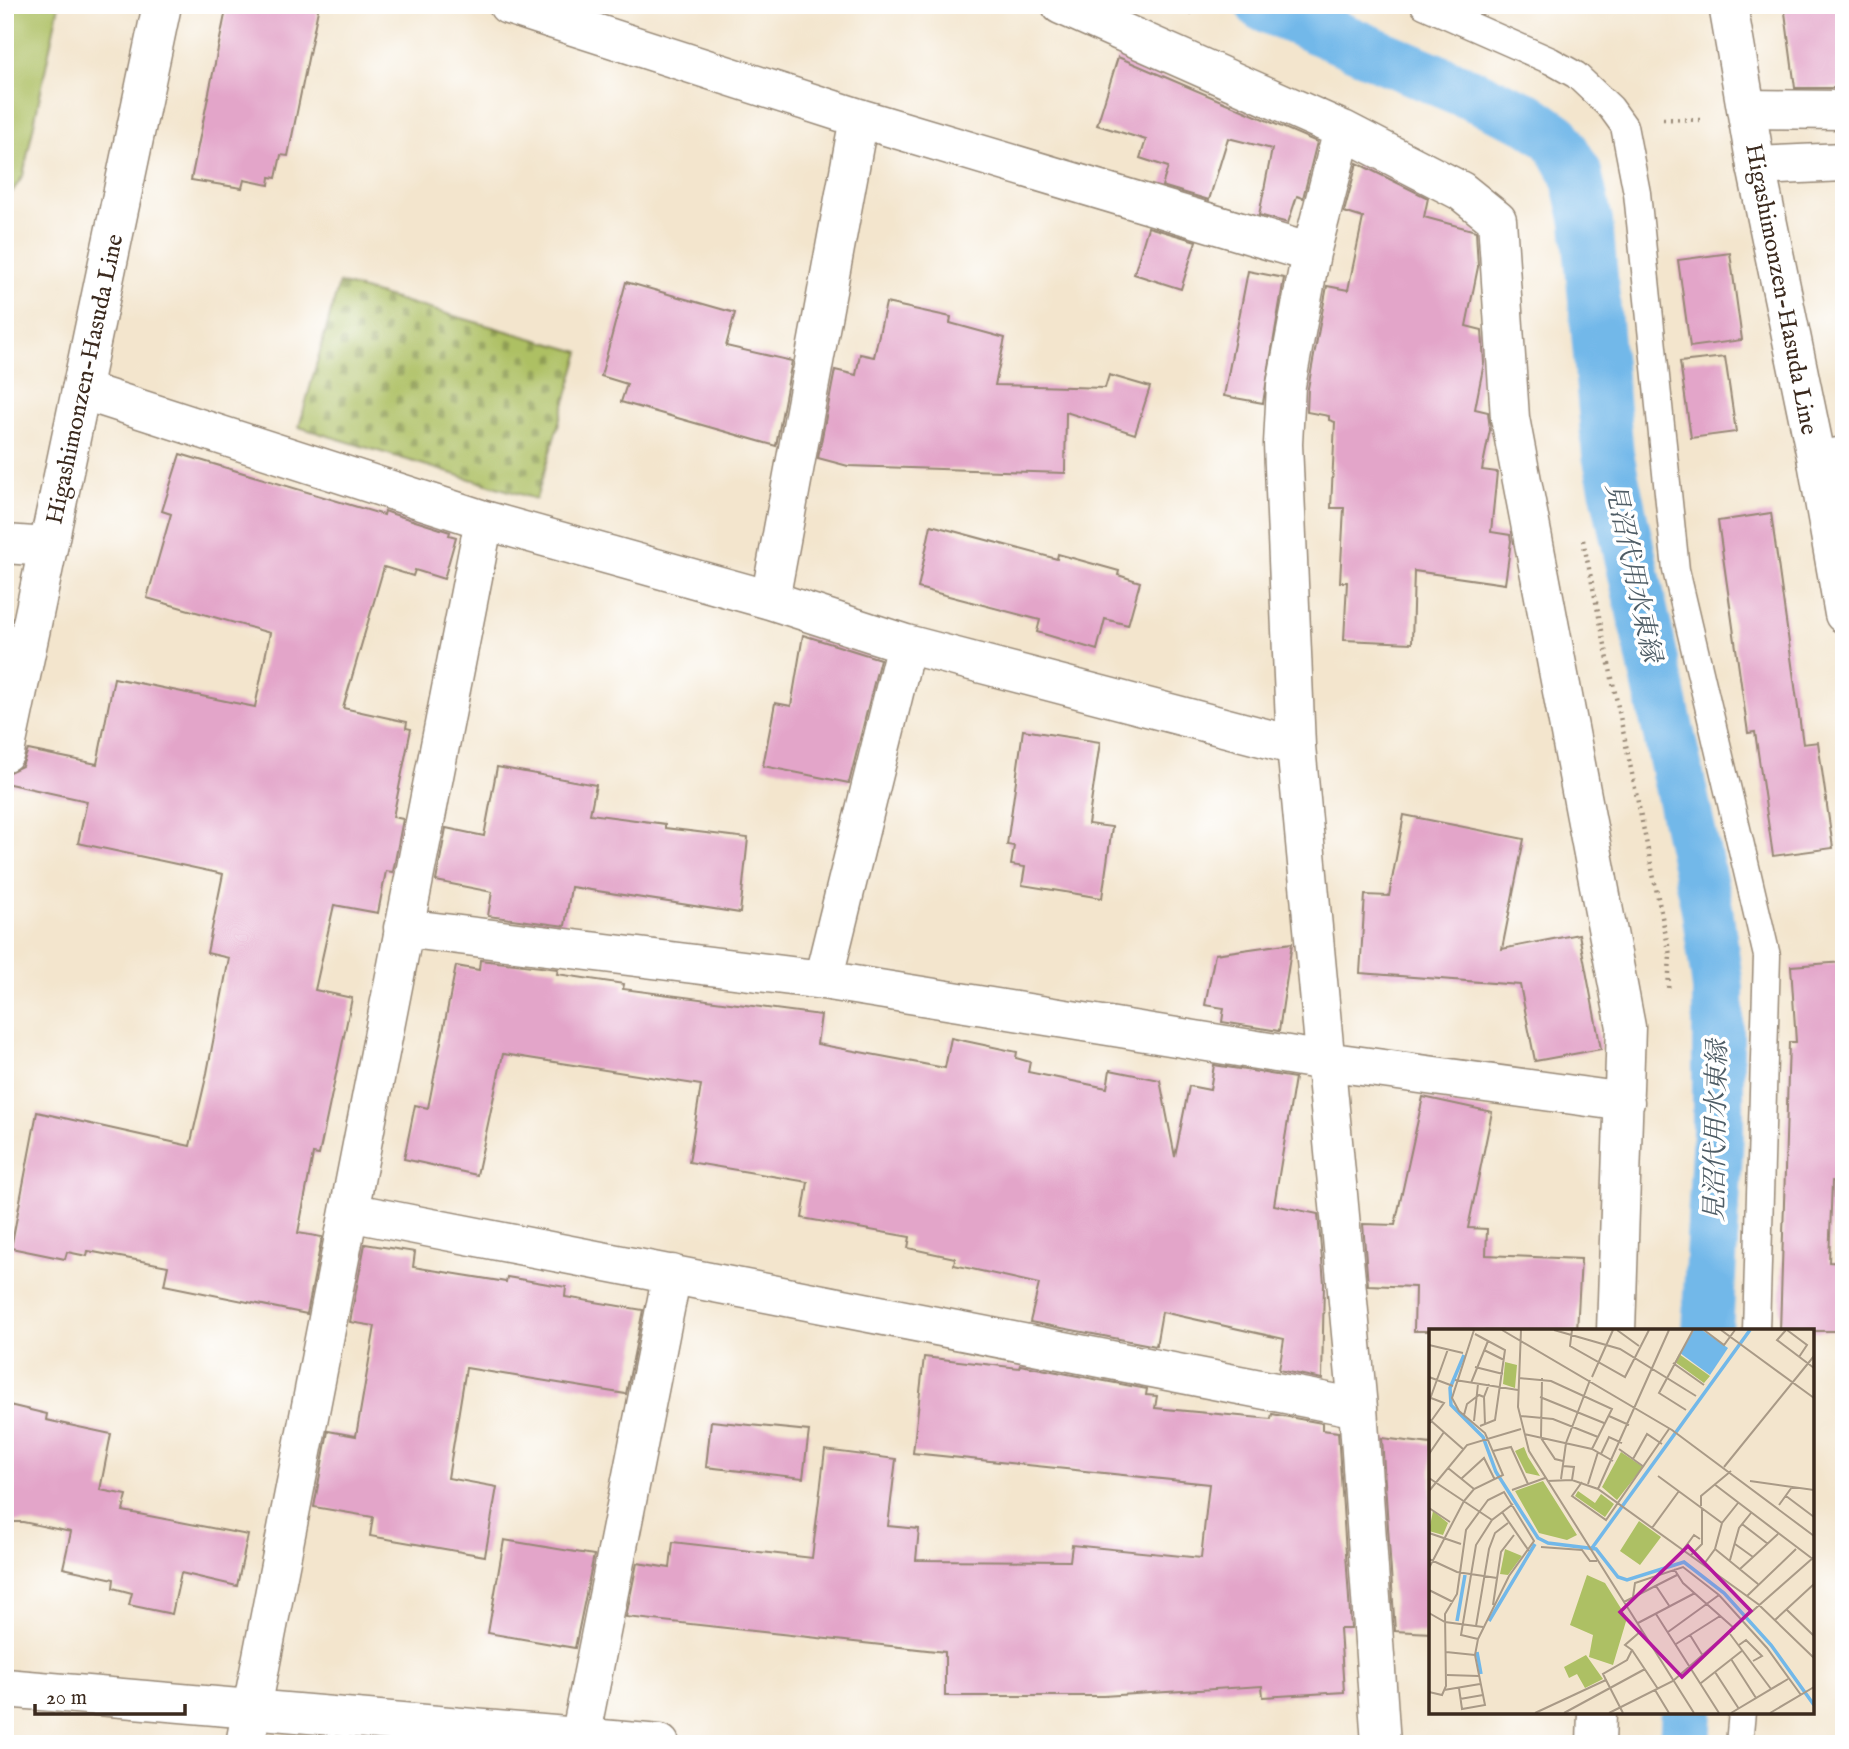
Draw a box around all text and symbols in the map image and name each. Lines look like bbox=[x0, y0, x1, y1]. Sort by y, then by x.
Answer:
street label: Higashimonzen-Hasuda Line bbox=[1737, 141, 1824, 437]
street label: Higashimonzen-Hasuda Line bbox=[40, 231, 131, 527]
water label: 見沼代用水東縁 bbox=[1597, 480, 1668, 668]
water label: 見沼代用水東縁 bbox=[1698, 1037, 1735, 1222]
inset map bbox=[1429, 1329, 1814, 1714]
scale bar bbox=[35, 1672, 186, 1716]
text: 20 m bbox=[46, 1685, 87, 1712]

